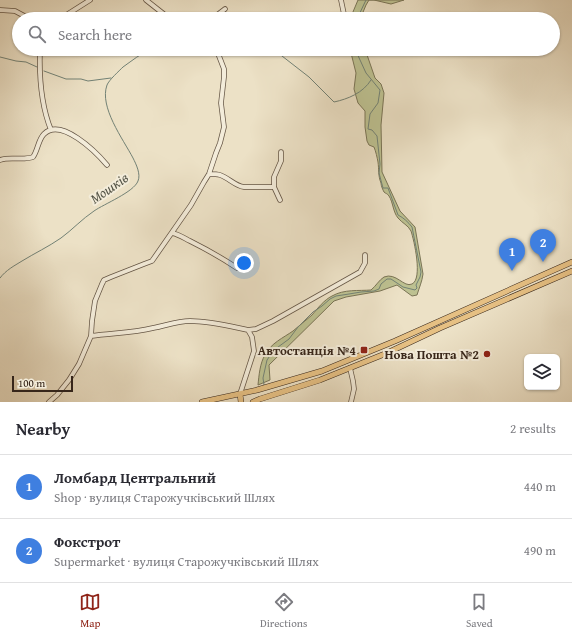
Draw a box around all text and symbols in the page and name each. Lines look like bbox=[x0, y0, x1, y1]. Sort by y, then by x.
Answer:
search box bbox=[12, 12, 560, 56]
icon: search bbox=[26, 23, 48, 45]
text: Search here bbox=[58, 24, 132, 45]
water label: Мошків bbox=[86, 168, 132, 208]
pin: 2 bbox=[530, 229, 556, 262]
pin: 1 bbox=[499, 238, 525, 271]
your location bbox=[234, 253, 254, 273]
place label: Автостанція №4 bbox=[258, 341, 356, 360]
marker: Автостанція №4 bbox=[359, 345, 369, 355]
place label: Нова Пошта №2 bbox=[384, 345, 479, 364]
marker: Нова Пошта №2 bbox=[482, 349, 492, 359]
map controls bbox=[524, 354, 560, 390]
button: layers bbox=[524, 354, 560, 390]
scale bar bbox=[12, 374, 73, 393]
text: 100 m bbox=[18, 375, 45, 391]
text: Nearby bbox=[16, 416, 70, 441]
text: 2 results bbox=[510, 419, 556, 438]
text: Ломбард Центральний bbox=[54, 467, 216, 488]
text: 1 bbox=[26, 477, 32, 496]
text: 440 m bbox=[524, 477, 556, 496]
text: Shop · вулиця Старожучківський Шлях bbox=[54, 488, 275, 507]
text: Фокстрот bbox=[54, 531, 120, 552]
text: 2 bbox=[26, 541, 32, 560]
text: 490 m bbox=[524, 541, 556, 560]
text: Supermarket · вулиця Старожучківський Шлях bbox=[54, 552, 319, 571]
tab: Map bbox=[79, 591, 101, 631]
tab: Directions bbox=[260, 591, 307, 631]
tab: Saved bbox=[466, 591, 493, 631]

